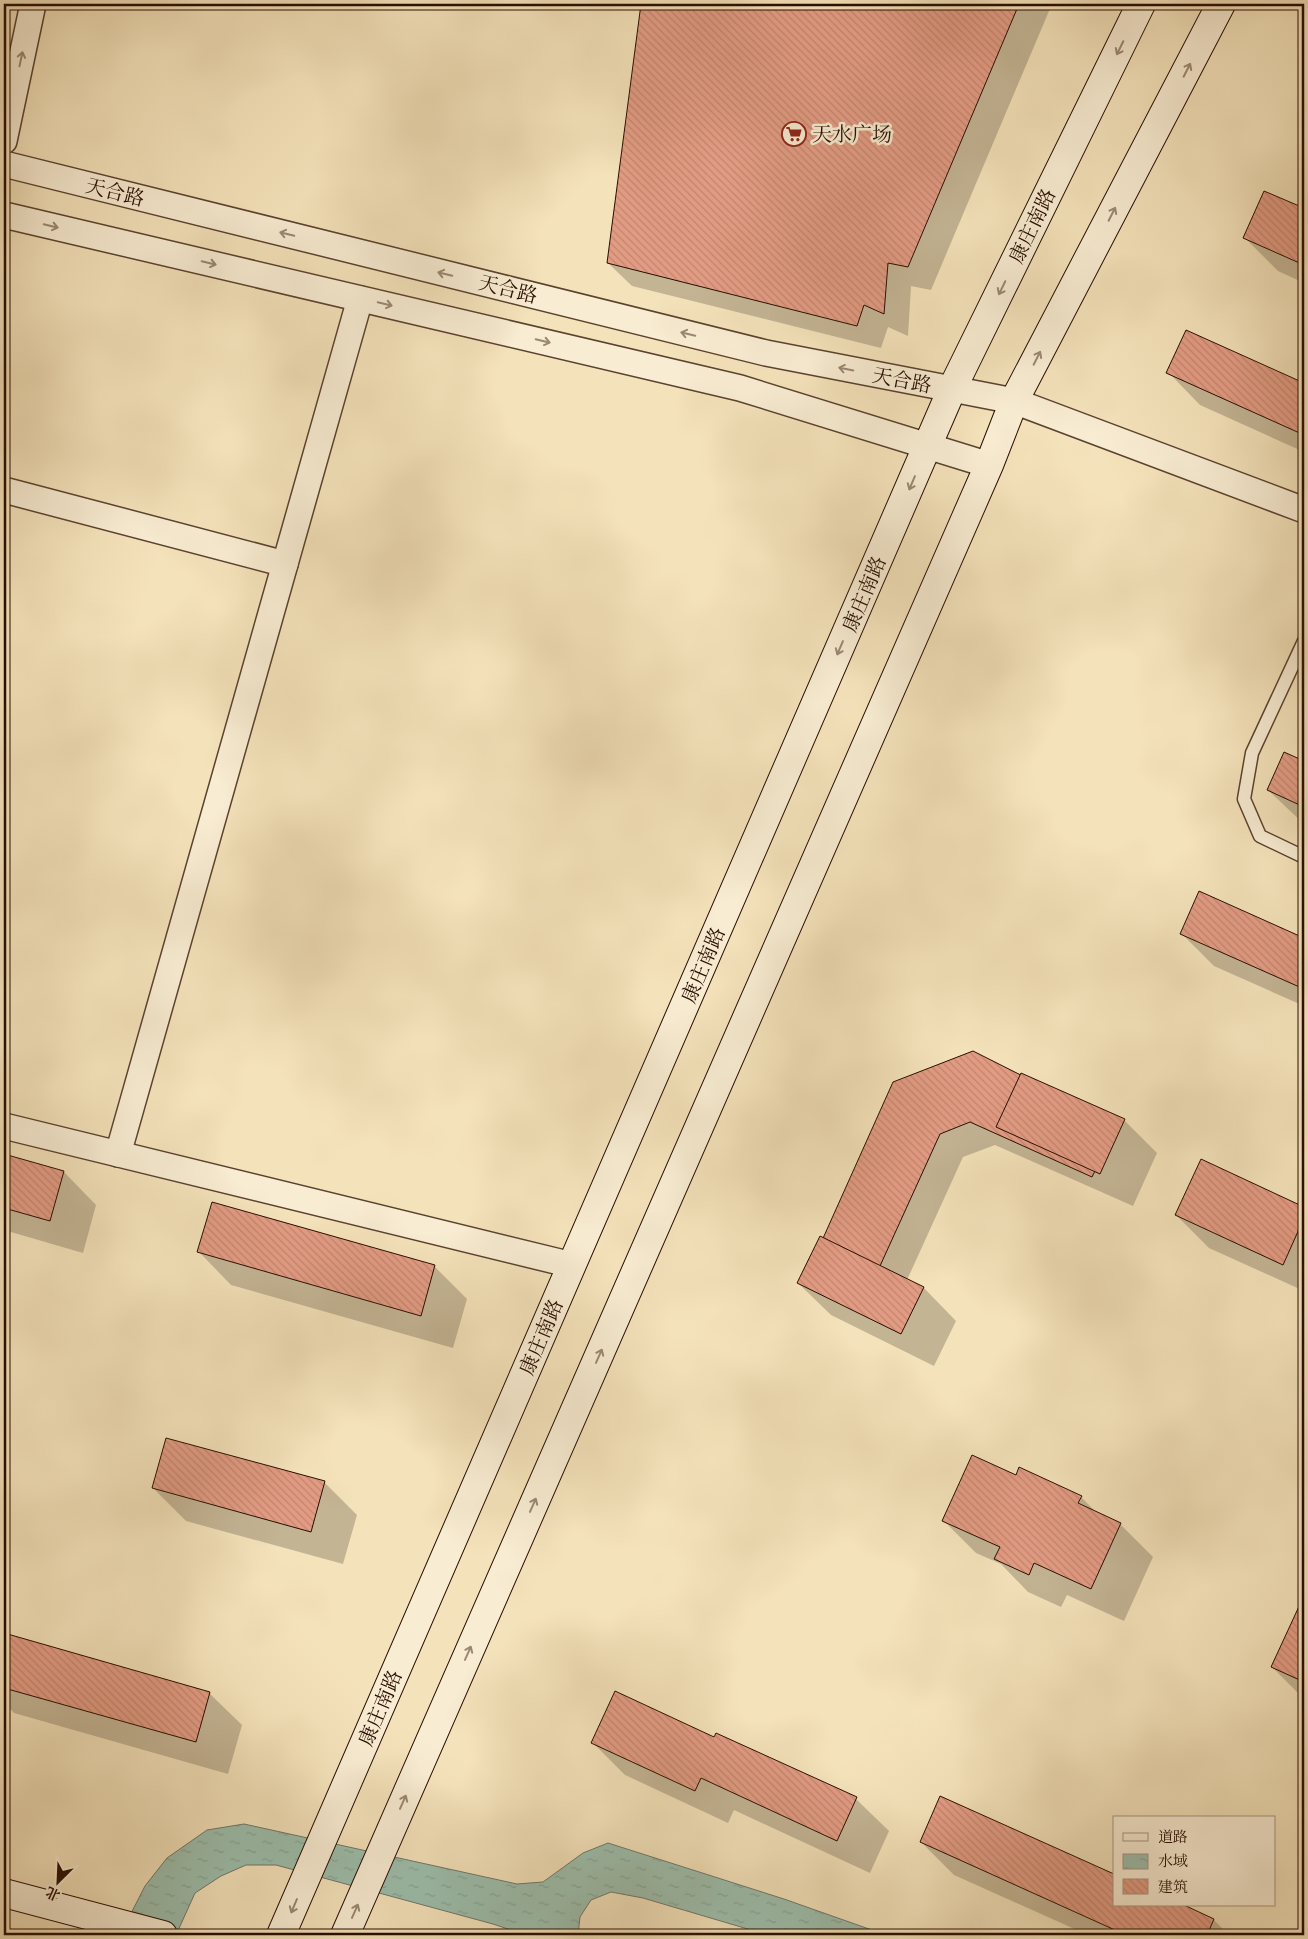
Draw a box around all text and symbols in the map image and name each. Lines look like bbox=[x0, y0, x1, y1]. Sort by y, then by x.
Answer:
one-way arrow bbox=[1115, 40, 1125, 55]
one-way arrow bbox=[17, 52, 26, 68]
one-way arrow bbox=[1183, 63, 1192, 78]
supermarket icon: 天水广场 bbox=[781, 121, 807, 147]
place label: 天水广场 bbox=[812, 122, 892, 146]
street label: 天合路 bbox=[83, 173, 147, 211]
street label: 康庄南路 bbox=[1004, 185, 1060, 267]
one-way arrow bbox=[1108, 207, 1117, 222]
one-way arrow bbox=[43, 222, 59, 231]
one-way arrow bbox=[280, 229, 296, 239]
one-way arrow bbox=[201, 259, 217, 268]
one-way arrow bbox=[437, 268, 453, 278]
street label: 天合路 bbox=[476, 270, 540, 308]
one-way arrow bbox=[997, 280, 1006, 295]
one-way arrow bbox=[376, 300, 392, 309]
one-way arrow bbox=[680, 329, 696, 338]
one-way arrow bbox=[534, 337, 550, 346]
one-way arrow bbox=[1033, 351, 1042, 366]
street label: 天合路 bbox=[870, 362, 934, 398]
one-way arrow bbox=[839, 364, 855, 373]
one-way arrow bbox=[907, 475, 917, 490]
street label: 康庄南路 bbox=[837, 552, 891, 636]
one-way arrow bbox=[835, 640, 845, 655]
street label: 康庄南路 bbox=[676, 923, 730, 1007]
street label: 康庄南路 bbox=[514, 1295, 568, 1379]
one-way arrow bbox=[594, 1349, 604, 1364]
one-way arrow bbox=[529, 1498, 539, 1513]
one-way arrow bbox=[464, 1646, 474, 1661]
street label: 康庄南路 bbox=[353, 1666, 407, 1750]
one-way arrow bbox=[398, 1795, 408, 1810]
legend bbox=[1113, 1816, 1276, 1906]
text: 道路 bbox=[1158, 1828, 1188, 1846]
text: 水域 bbox=[1158, 1852, 1188, 1870]
north arrow bbox=[32, 1856, 82, 1906]
text: 建筑 bbox=[1158, 1878, 1188, 1896]
text: 北 bbox=[43, 1883, 63, 1904]
one-way arrow bbox=[289, 1898, 299, 1913]
one-way arrow bbox=[351, 1904, 361, 1919]

